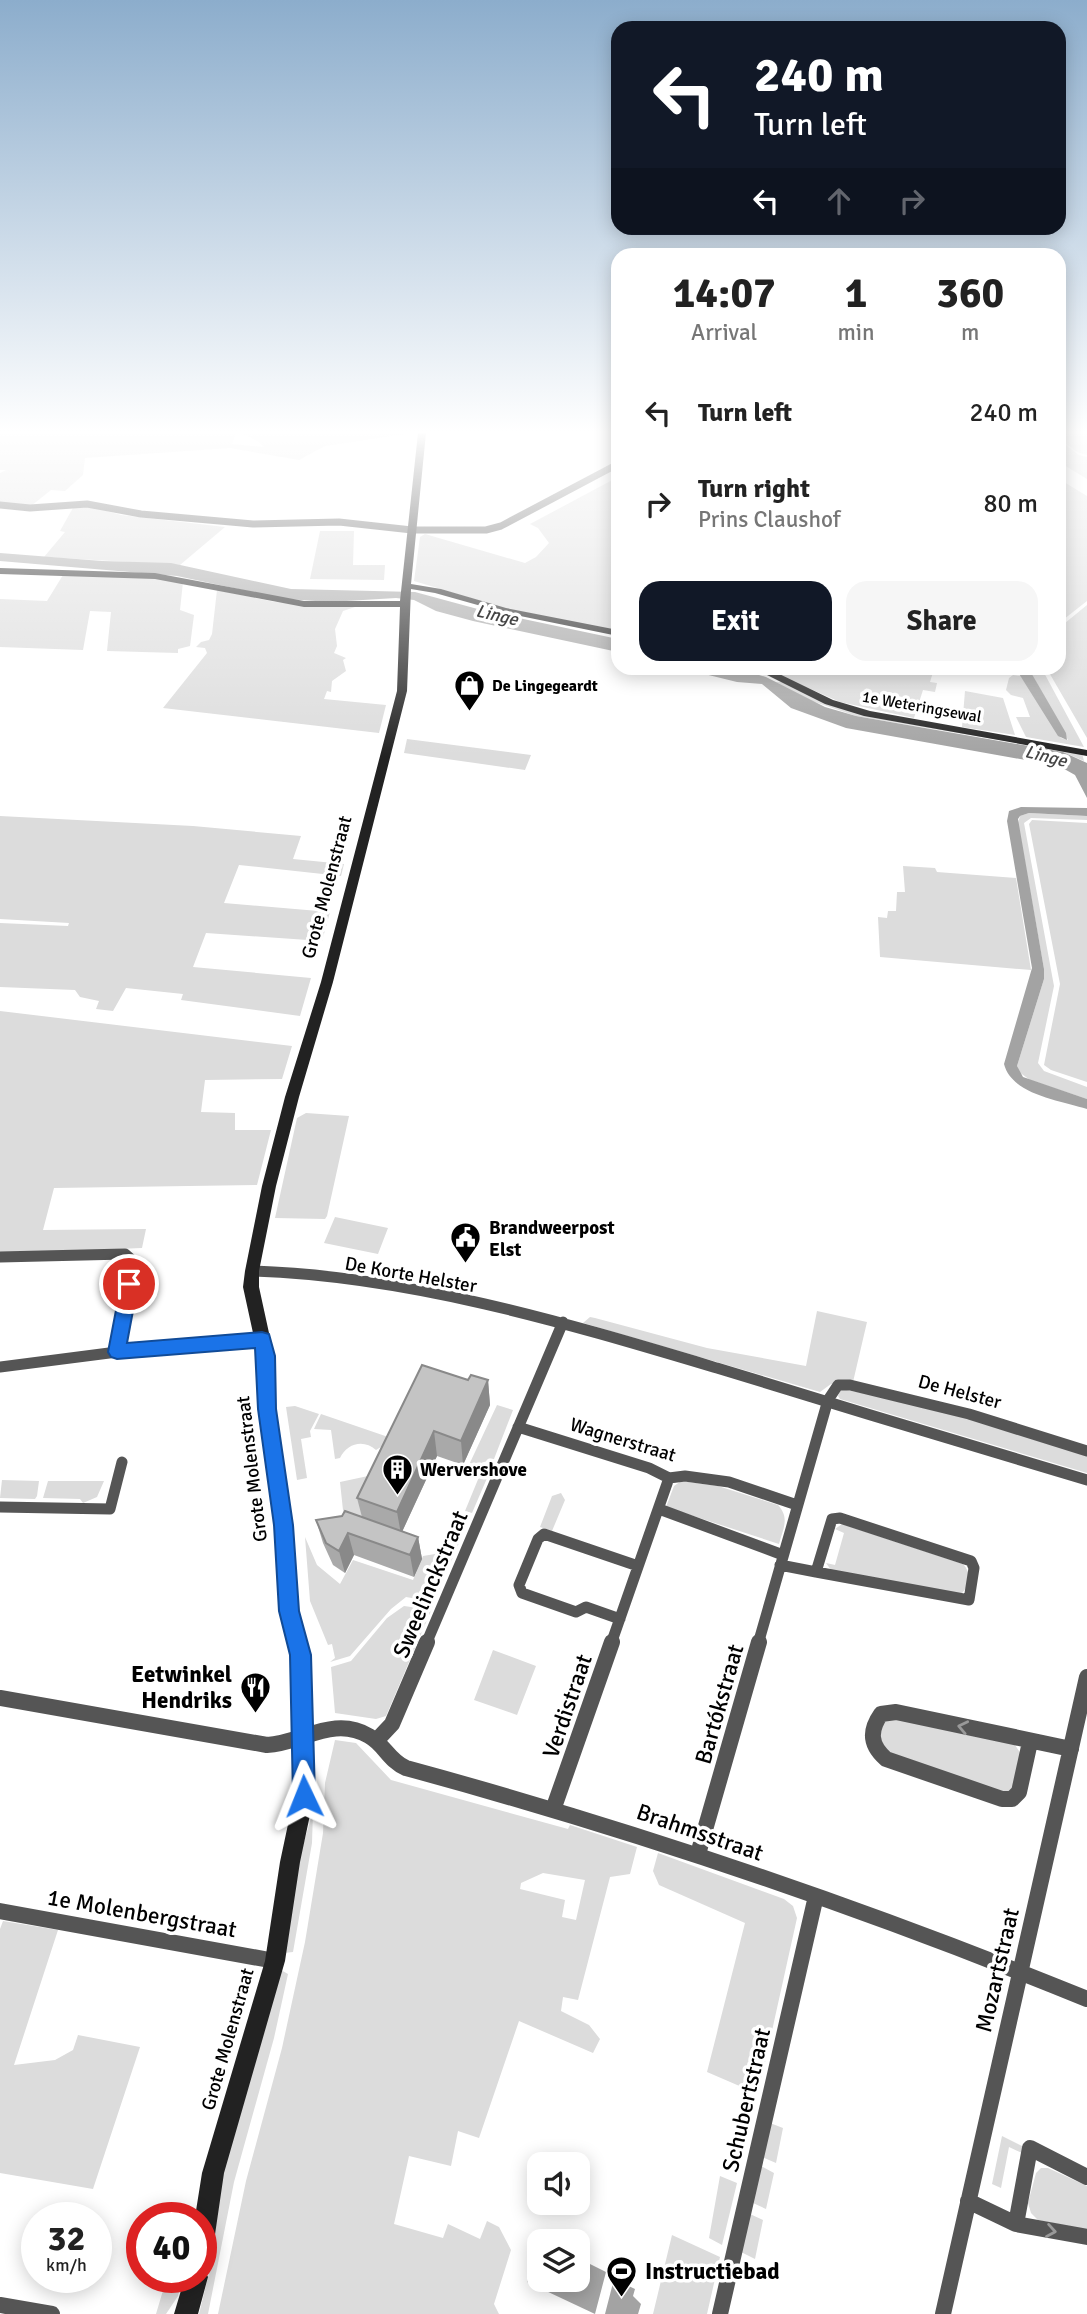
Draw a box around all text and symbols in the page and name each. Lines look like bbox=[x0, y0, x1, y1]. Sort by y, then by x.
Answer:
text: 240 m bbox=[754, 45, 884, 105]
icon: left bbox=[639, 49, 730, 140]
text: Turn left bbox=[754, 105, 867, 144]
icon: left bbox=[747, 182, 785, 220]
icon: ahead bbox=[820, 182, 858, 220]
icon: right bbox=[893, 182, 931, 220]
text: 14:07 bbox=[673, 268, 776, 319]
text: 1 bbox=[845, 268, 867, 319]
text: 360 bbox=[936, 268, 1004, 319]
text: Arrival bbox=[691, 318, 757, 347]
text: min bbox=[837, 318, 875, 347]
text: m bbox=[961, 318, 979, 347]
icon: left bbox=[639, 394, 677, 432]
text: Turn left bbox=[698, 397, 792, 429]
text: 240 m bbox=[969, 397, 1038, 429]
text: Turn right bbox=[698, 473, 810, 505]
icon: right bbox=[639, 485, 677, 523]
text: 80 m bbox=[983, 488, 1038, 520]
text: Prins Claushof bbox=[698, 505, 840, 534]
button: Exit bbox=[639, 581, 832, 661]
button: Share bbox=[846, 581, 1038, 661]
water label: Linge bbox=[474, 600, 521, 631]
shop icon: De Lingegeardt bbox=[452, 668, 486, 712]
place label: De Lingegeardt bbox=[492, 676, 598, 696]
street label: 1e Weteringsewal bbox=[860, 687, 984, 727]
water label: Linge bbox=[1023, 740, 1070, 772]
street label: Grote Molenstraat bbox=[296, 813, 358, 961]
place label: Brandweerpost Elst bbox=[489, 1216, 615, 1262]
public building icon: Brandweerpost Elst bbox=[449, 1221, 483, 1265]
street label: De Korte Helster bbox=[343, 1252, 479, 1298]
pin bbox=[99, 1254, 159, 1314]
icon: arrive bbox=[110, 1265, 148, 1303]
street label: De Helster bbox=[915, 1369, 1004, 1415]
street label: Grote Molenstraat bbox=[231, 1394, 273, 1543]
street label: Wagnerstraat bbox=[567, 1412, 679, 1468]
building icon: Wervershove bbox=[380, 1452, 414, 1496]
place label: Wervershove bbox=[420, 1458, 527, 1482]
street label: Sweelinckstraat bbox=[386, 1506, 474, 1662]
street label: Bartókstraat bbox=[689, 1641, 750, 1767]
street label: Verdistraat bbox=[536, 1651, 599, 1762]
place label: Eetwinkel Hendriks bbox=[131, 1660, 232, 1715]
restaurant icon: Eetwinkel Hendriks bbox=[238, 1670, 272, 1714]
one-way arrow bbox=[957, 1721, 969, 1735]
position arrow bbox=[267, 1759, 341, 1833]
street label: Brahmsstraat bbox=[633, 1797, 767, 1868]
street label: 1e Molenbergstraat bbox=[45, 1883, 239, 1944]
street label: Mozartstraat bbox=[969, 1905, 1026, 2035]
street label: Grote Molenstraat bbox=[196, 1965, 260, 2113]
street label: Schubertstraat bbox=[716, 2025, 777, 2175]
map controls bbox=[527, 2152, 590, 2292]
button: sound bbox=[527, 2152, 590, 2215]
speed limit sign: 40 bbox=[126, 2202, 217, 2293]
text: 32 bbox=[48, 2217, 85, 2260]
one-way arrow bbox=[1045, 2222, 1057, 2237]
button: layers bbox=[527, 2229, 590, 2292]
text: km/h bbox=[46, 2254, 87, 2276]
sports icon: Instructiebad bbox=[605, 2254, 639, 2298]
place label: Instructiebad bbox=[645, 2257, 780, 2286]

